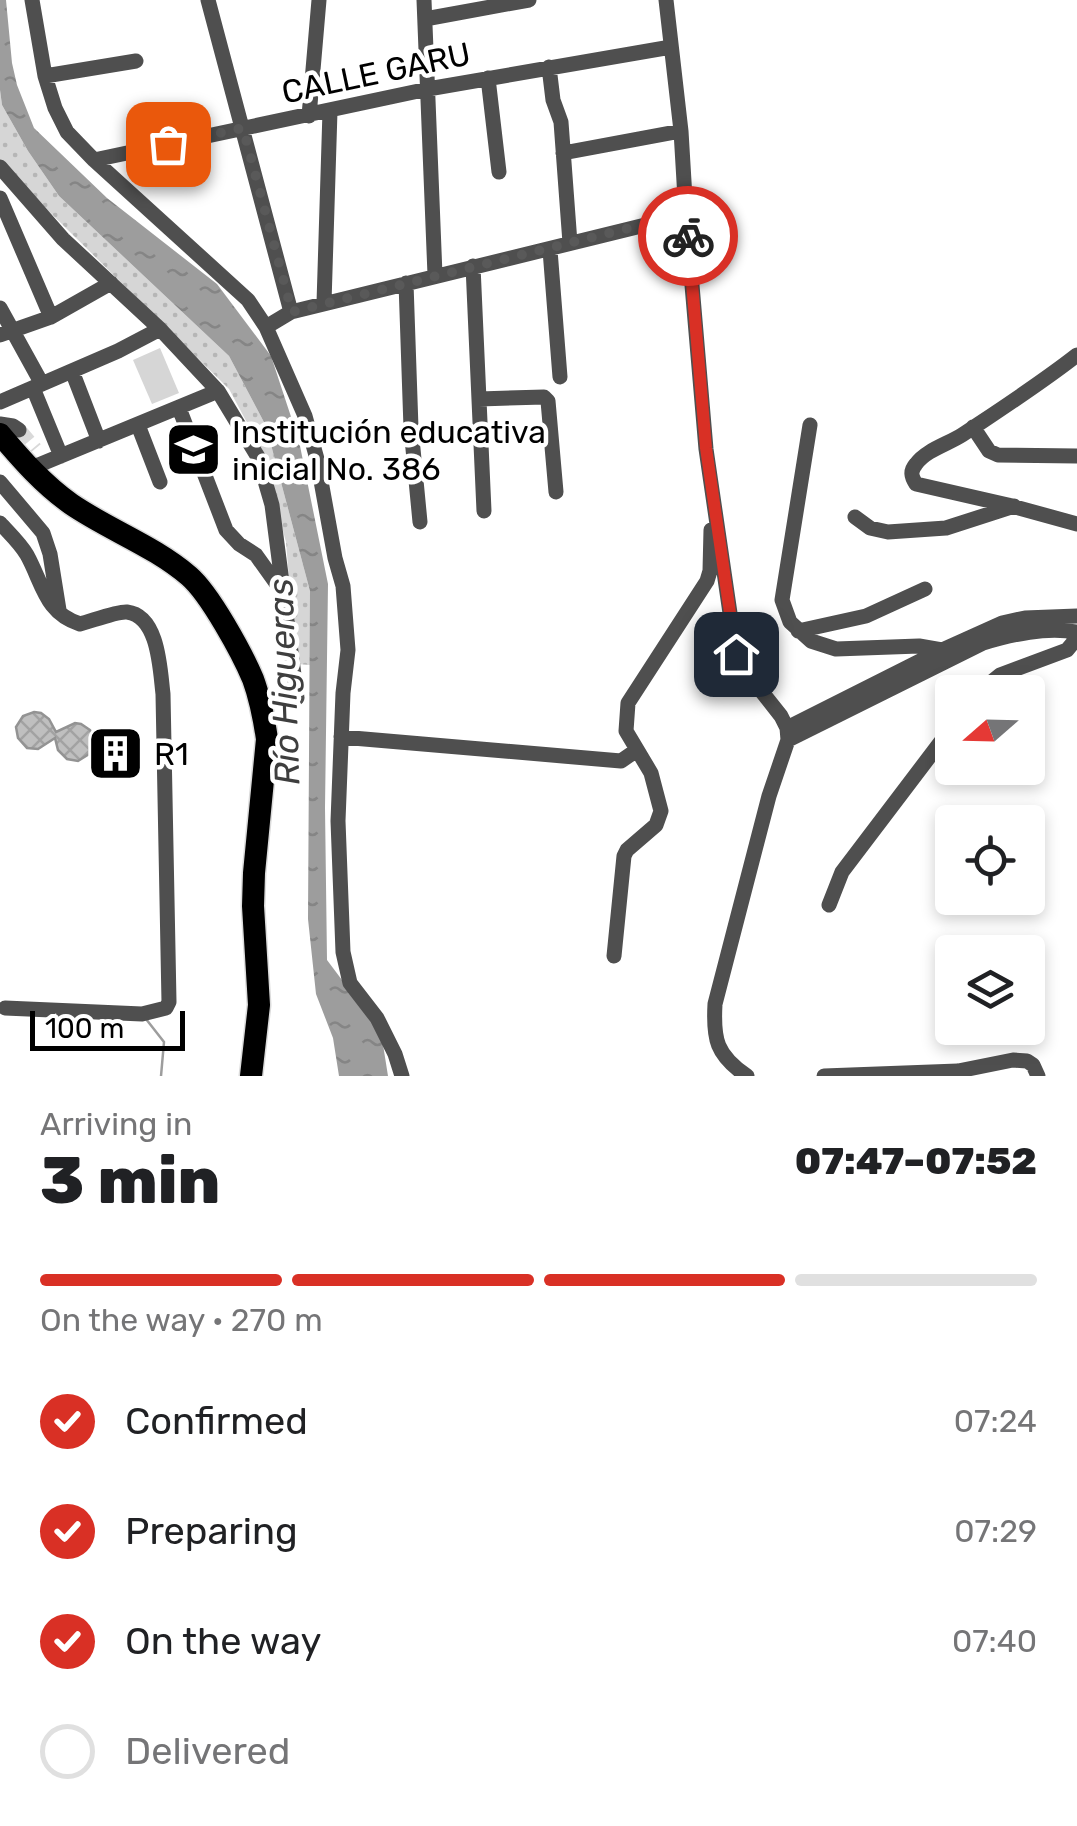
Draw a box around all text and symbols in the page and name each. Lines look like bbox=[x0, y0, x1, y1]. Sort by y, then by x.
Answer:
street label: CALLE GARU bbox=[278, 34, 474, 112]
pin bbox=[126, 102, 211, 187]
icon: bag bbox=[141, 117, 196, 172]
courier bbox=[638, 186, 738, 286]
icon: bike bbox=[661, 209, 716, 264]
place label: Institución educativa inicial No. 386 bbox=[232, 413, 546, 488]
school or university icon: Institución educativa inicial No. 386 bbox=[163, 420, 223, 480]
water label: Río Higueras bbox=[259, 578, 309, 786]
pin bbox=[694, 612, 779, 697]
icon: home bbox=[709, 627, 764, 682]
north arrow bbox=[935, 675, 1045, 785]
map controls bbox=[935, 675, 1045, 1045]
building icon: R1 bbox=[85, 724, 145, 784]
place label: R1 bbox=[154, 735, 189, 773]
button: locate bbox=[935, 805, 1045, 915]
button: layers bbox=[935, 935, 1045, 1045]
scale bar bbox=[30, 1006, 185, 1050]
text: 100 m bbox=[45, 1012, 124, 1045]
text: Arriving in bbox=[40, 1105, 192, 1143]
text: 07:47–07:52 bbox=[795, 1138, 1037, 1184]
text: 3 min bbox=[40, 1142, 220, 1219]
text: On the way · 270 m bbox=[40, 1301, 323, 1339]
icon: check bbox=[40, 1394, 95, 1449]
text: Confirmed bbox=[125, 1398, 308, 1444]
text: 07:24 bbox=[954, 1402, 1037, 1440]
icon: check bbox=[40, 1504, 95, 1559]
text: Preparing bbox=[125, 1508, 298, 1554]
text: 07:29 bbox=[954, 1512, 1037, 1550]
icon: check bbox=[40, 1614, 95, 1669]
text: On the way bbox=[125, 1618, 321, 1664]
text: 07:40 bbox=[952, 1622, 1037, 1660]
text: Delivered bbox=[125, 1728, 290, 1774]

